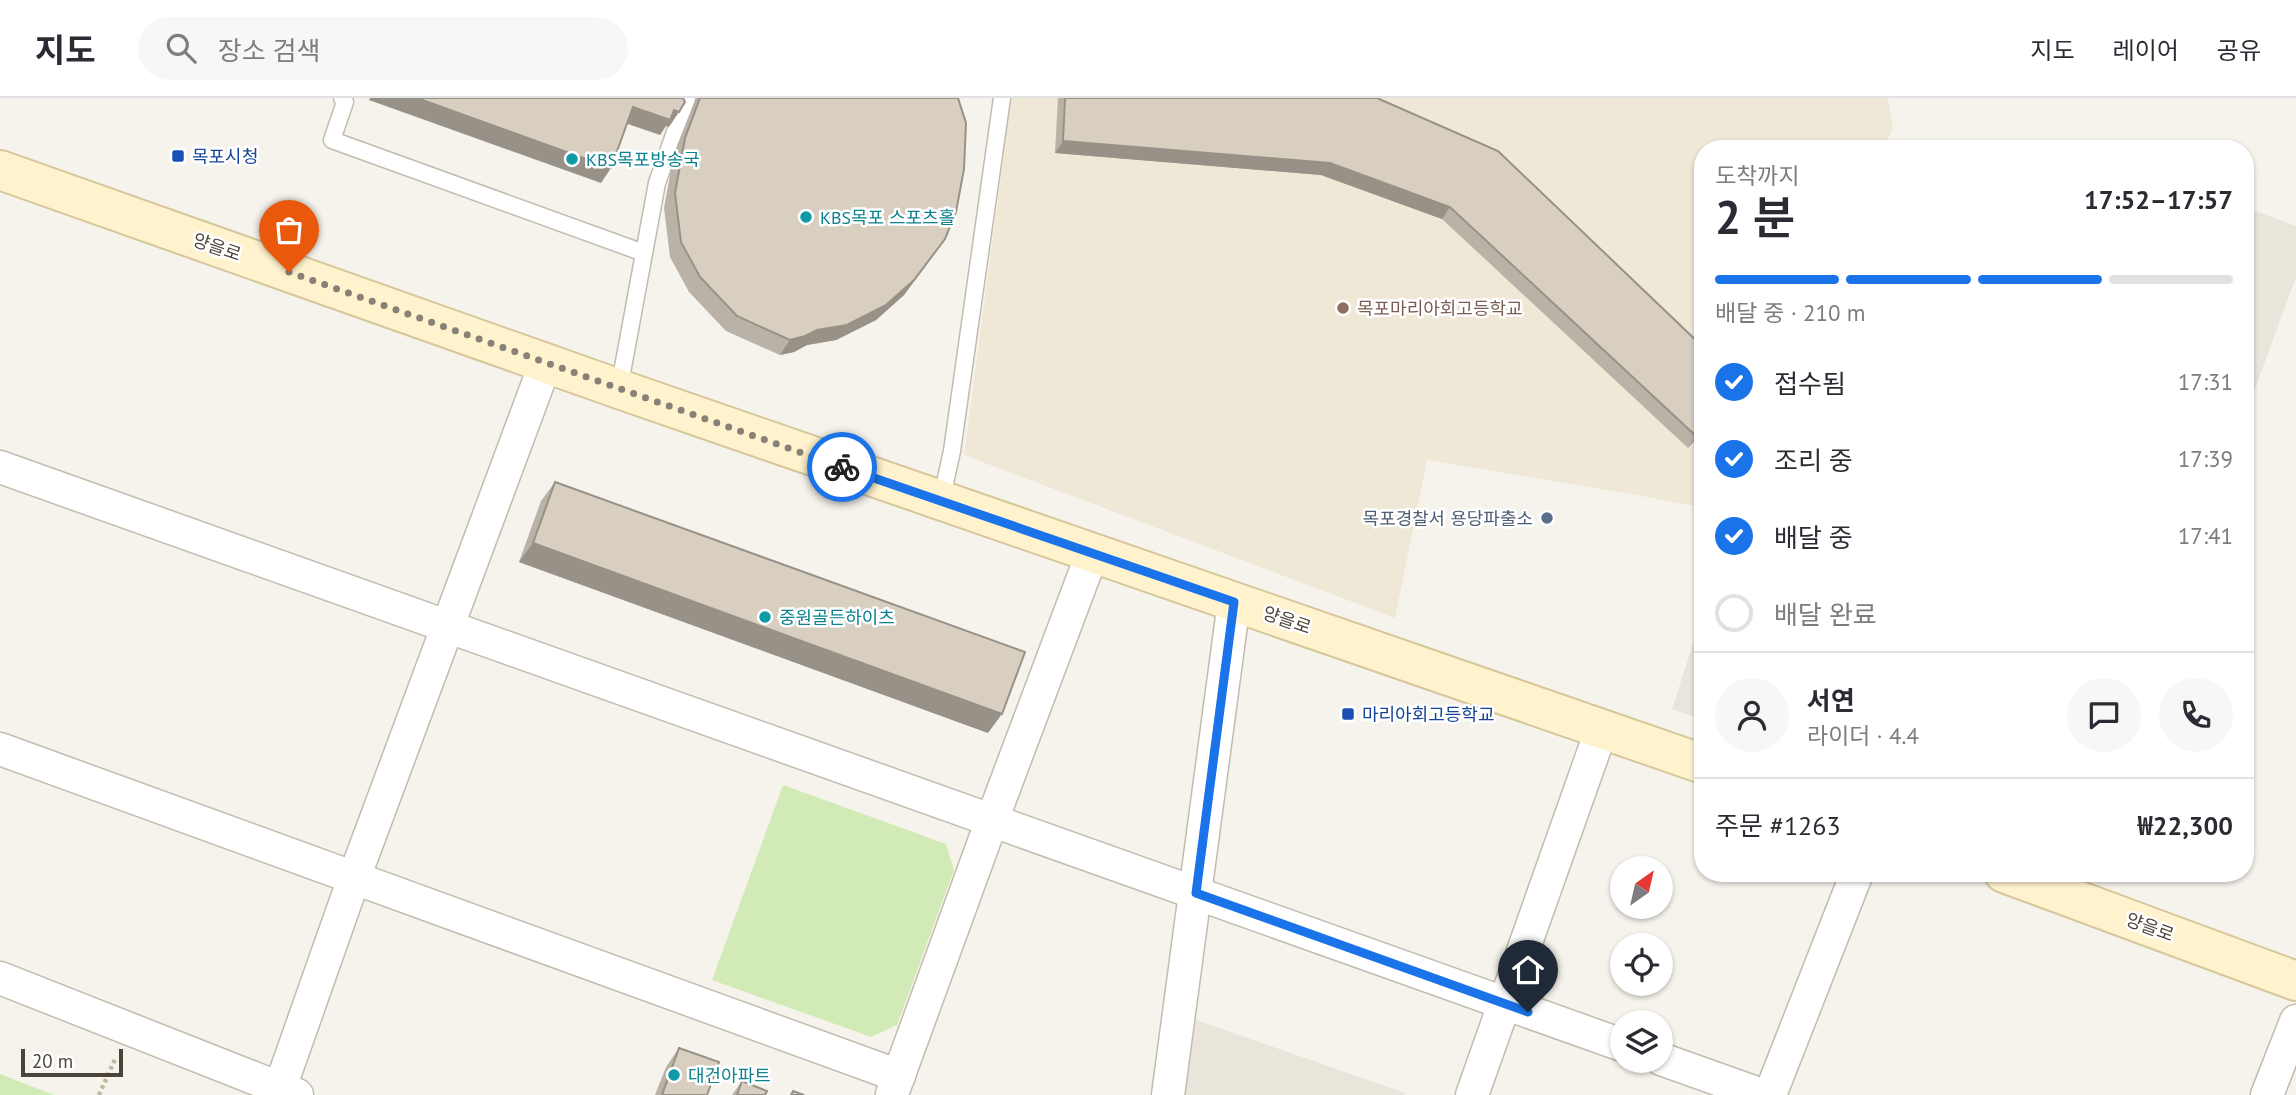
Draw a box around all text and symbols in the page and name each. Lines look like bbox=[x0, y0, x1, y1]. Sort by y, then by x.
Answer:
search box bbox=[138, 17, 628, 80]
text: 지도 bbox=[35, 28, 96, 71]
icon: search bbox=[162, 29, 200, 67]
text: 장소 검색 bbox=[218, 34, 320, 67]
text: 지도 bbox=[2030, 35, 2075, 66]
text: 레이어 bbox=[2113, 35, 2179, 66]
text: 공유 bbox=[2217, 35, 2261, 66]
place label: 목포시청 bbox=[192, 145, 258, 168]
marker: 목포시청 bbox=[170, 148, 186, 164]
place label: KBS목포방송국 bbox=[586, 148, 700, 171]
marker: KBS목포방송국 bbox=[564, 151, 580, 167]
text: 도착까지 bbox=[1715, 161, 1800, 190]
text: 17:52–17:57 bbox=[2084, 183, 2233, 216]
text: 2 분 bbox=[1715, 187, 1795, 247]
pin bbox=[259, 200, 319, 272]
place label: KBS목포 스포츠홀 bbox=[820, 206, 955, 229]
marker: KBS목포 스포츠홀 bbox=[798, 209, 814, 225]
icon: bag bbox=[270, 211, 308, 249]
street label: 양을로 bbox=[190, 228, 244, 266]
place label: 목포마리아회고등학교 bbox=[1357, 297, 1523, 320]
text: 배달 중 · 210 m bbox=[1715, 298, 1865, 327]
marker: 목포마리아회고등학교 bbox=[1335, 300, 1351, 316]
icon: check bbox=[1715, 363, 1753, 401]
text: 접수됨 bbox=[1774, 367, 1846, 400]
text: 17:31 bbox=[2178, 367, 2233, 396]
courier bbox=[807, 432, 877, 502]
icon: check bbox=[1715, 440, 1753, 478]
text: 조리 중 bbox=[1774, 444, 1853, 477]
text: 17:39 bbox=[2178, 444, 2233, 473]
icon: bike bbox=[823, 448, 861, 486]
place label: 목포경찰서 용당파출소 bbox=[1363, 507, 1533, 530]
marker: 목포경찰서 용당파출소 bbox=[1539, 510, 1555, 526]
icon: check bbox=[1715, 517, 1753, 555]
text: 배달 중 bbox=[1774, 521, 1853, 554]
text: 17:41 bbox=[2178, 521, 2233, 550]
text: 배달 완료 bbox=[1774, 598, 1877, 631]
street label: 양을로 bbox=[1260, 601, 1314, 639]
place label: 중원골든하이츠 bbox=[779, 606, 895, 629]
marker: 중원골든하이츠 bbox=[757, 609, 773, 625]
button: person bbox=[1715, 678, 1789, 752]
button: chat bbox=[2067, 678, 2141, 752]
button: phone bbox=[2159, 678, 2233, 752]
text: 서연 bbox=[1807, 684, 1855, 717]
place label: 마리아회고등학교 bbox=[1362, 703, 1494, 726]
marker: 마리아회고등학교 bbox=[1340, 706, 1356, 722]
text: 라이더 · 4.4 bbox=[1807, 721, 1919, 750]
text: 주문 #1263 bbox=[1715, 809, 1841, 842]
text: ₩22,300 bbox=[2137, 809, 2233, 842]
north arrow bbox=[1610, 856, 1673, 919]
map controls bbox=[1610, 856, 1673, 1073]
street label: 양을로 bbox=[2123, 908, 2177, 946]
button: locate bbox=[1610, 933, 1673, 996]
pin bbox=[1498, 940, 1558, 1012]
icon: home bbox=[1509, 951, 1547, 989]
button: layers bbox=[1610, 1010, 1673, 1073]
scale bar bbox=[21, 1046, 122, 1078]
text: 20 m bbox=[32, 1049, 73, 1073]
place label: 대건아파트 bbox=[688, 1064, 771, 1087]
marker: 대건아파트 bbox=[666, 1067, 682, 1083]

